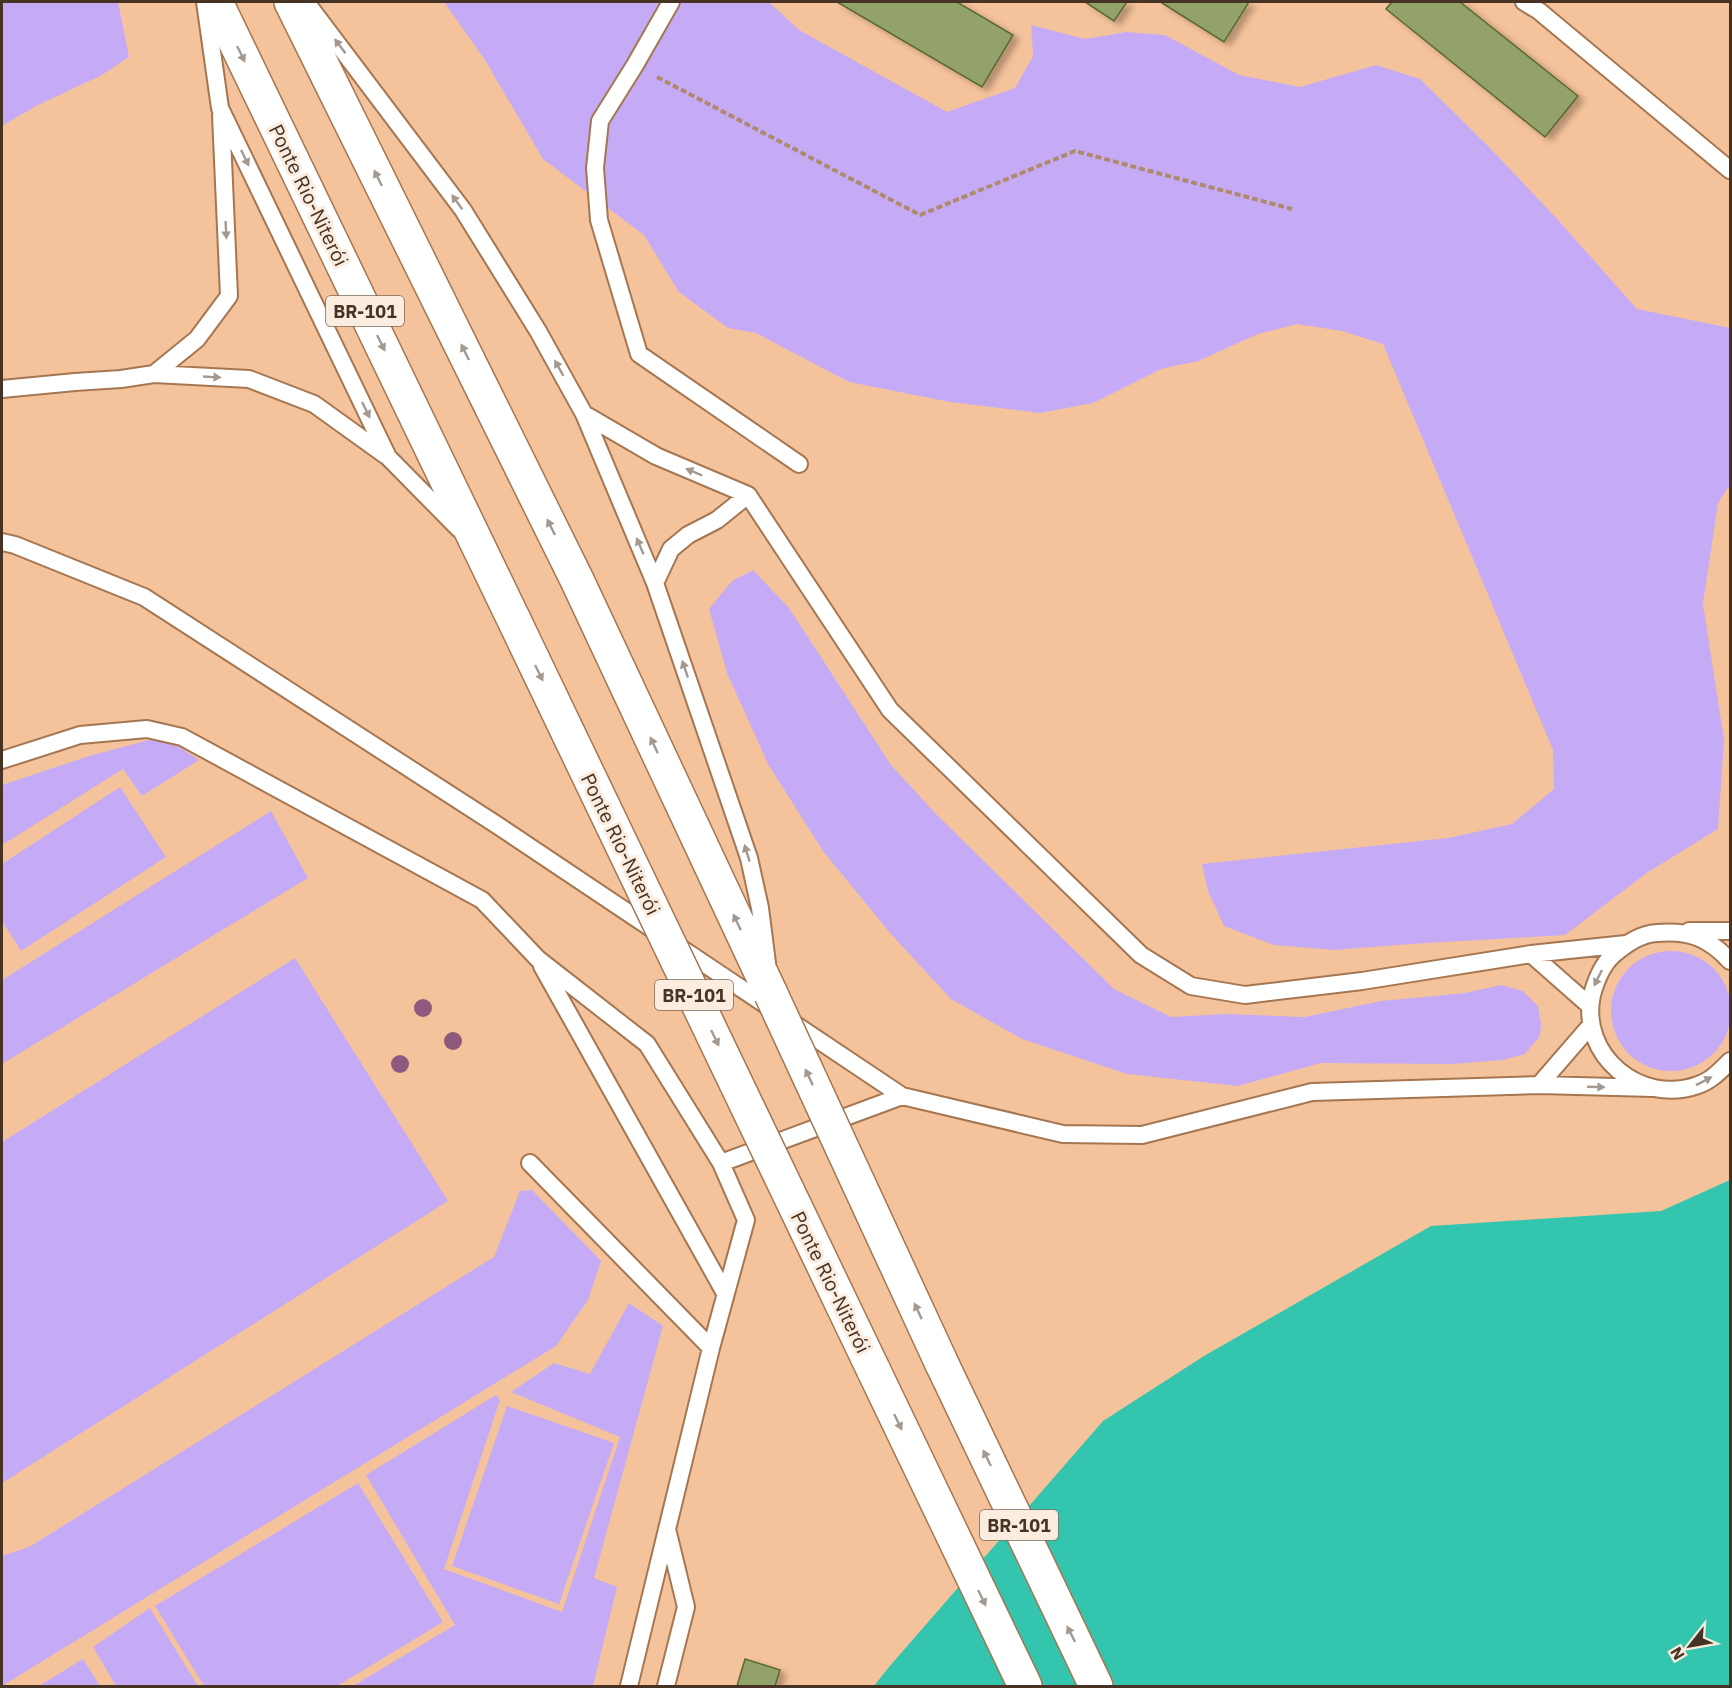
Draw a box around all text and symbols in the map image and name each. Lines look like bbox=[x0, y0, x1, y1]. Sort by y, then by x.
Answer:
one-way arrow bbox=[334, 39, 346, 55]
one-way arrow bbox=[237, 46, 246, 63]
street label: Ponte Rio-Niterói bbox=[263, 120, 355, 270]
one-way arrow bbox=[240, 150, 249, 167]
one-way arrow bbox=[374, 169, 383, 186]
one-way arrow bbox=[452, 195, 464, 210]
one-way arrow bbox=[221, 220, 230, 239]
road number: BR-101 bbox=[326, 296, 404, 326]
one-way arrow bbox=[376, 335, 386, 352]
one-way arrow bbox=[460, 344, 469, 361]
one-way arrow bbox=[554, 360, 564, 377]
one-way arrow bbox=[203, 373, 222, 382]
one-way arrow bbox=[361, 401, 370, 418]
one-way arrow bbox=[686, 468, 703, 477]
one-way arrow bbox=[546, 519, 556, 536]
one-way arrow bbox=[635, 536, 645, 554]
one-way arrow bbox=[679, 660, 689, 678]
one-way arrow bbox=[535, 665, 544, 682]
one-way arrow bbox=[650, 737, 659, 754]
street label: Ponte Rio-Niterói bbox=[575, 769, 667, 919]
one-way arrow bbox=[742, 844, 751, 862]
one-way arrow bbox=[732, 912, 742, 930]
one-way arrow bbox=[1594, 969, 1603, 986]
road number: BR-101 bbox=[655, 980, 733, 1010]
one-way arrow bbox=[710, 1030, 719, 1047]
one-way arrow bbox=[804, 1068, 814, 1086]
one-way arrow bbox=[1695, 1077, 1712, 1086]
one-way arrow bbox=[1587, 1082, 1606, 1092]
street label: Ponte Rio-Niterói bbox=[785, 1207, 877, 1357]
one-way arrow bbox=[913, 1303, 922, 1320]
one-way arrow bbox=[894, 1413, 903, 1430]
one-way arrow bbox=[982, 1449, 991, 1466]
road number: BR-101 bbox=[980, 1510, 1058, 1540]
one-way arrow bbox=[978, 1589, 987, 1606]
north arrow bbox=[1660, 1616, 1720, 1676]
one-way arrow bbox=[1066, 1625, 1076, 1642]
text: N bbox=[1666, 1644, 1689, 1664]

